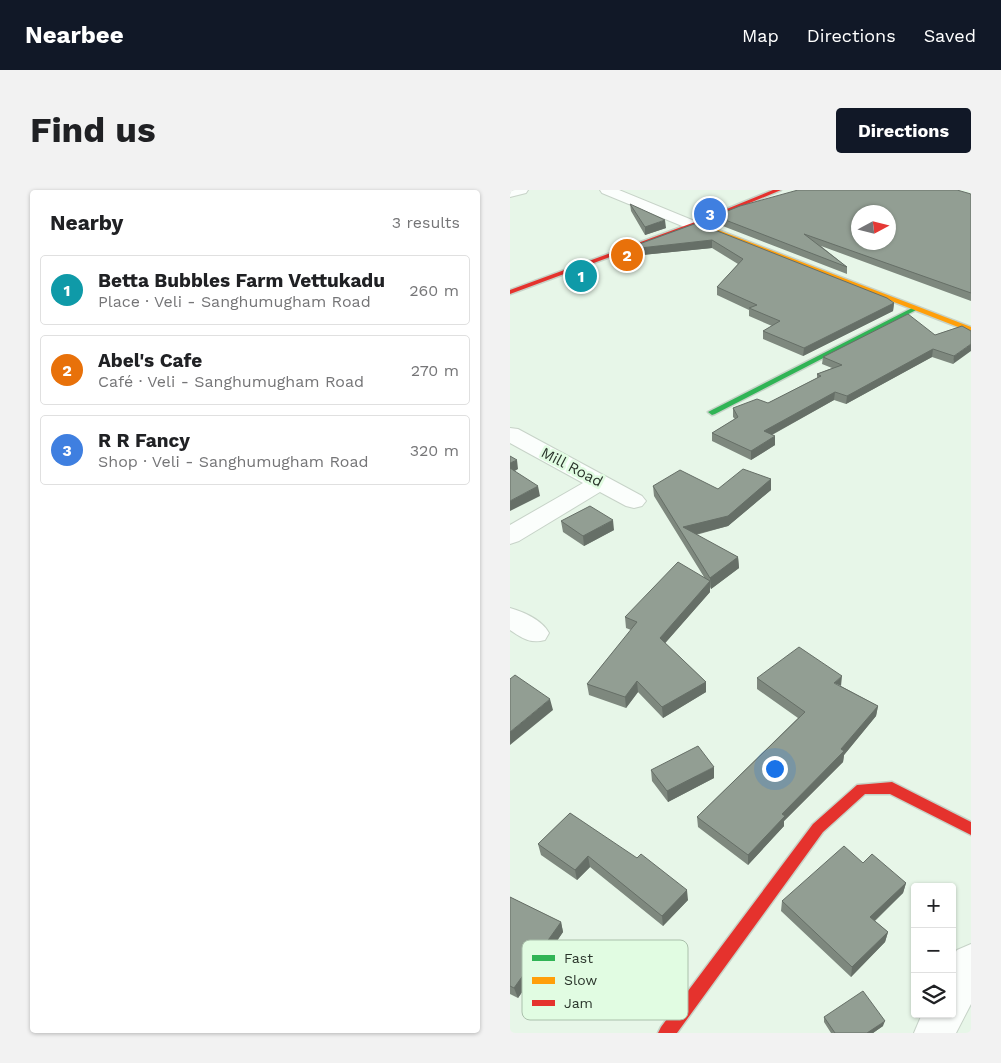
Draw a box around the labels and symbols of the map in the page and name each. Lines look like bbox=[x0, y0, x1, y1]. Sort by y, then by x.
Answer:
pin: 3 bbox=[694, 195, 726, 233]
north arrow bbox=[851, 205, 896, 250]
pin: 2 bbox=[611, 236, 643, 274]
pin: 1 bbox=[565, 257, 597, 295]
street label: Mill Road bbox=[538, 443, 606, 491]
your location bbox=[762, 756, 788, 782]
legend bbox=[522, 940, 688, 1020]
text: Fast bbox=[564, 950, 593, 966]
text: Slow bbox=[564, 972, 597, 988]
text: Jam bbox=[564, 995, 593, 1011]

